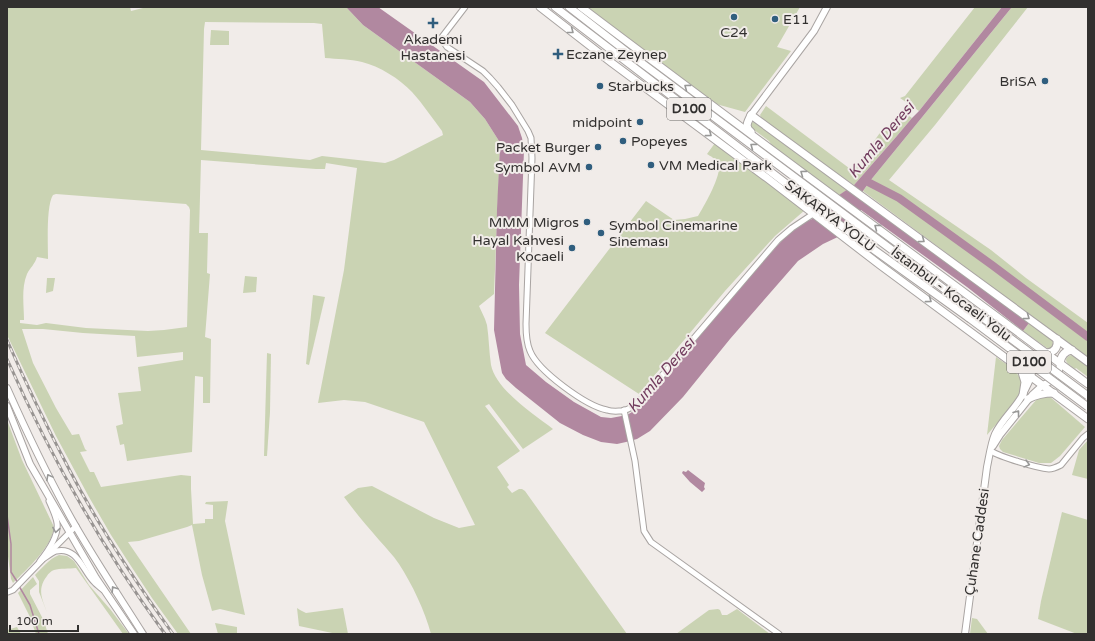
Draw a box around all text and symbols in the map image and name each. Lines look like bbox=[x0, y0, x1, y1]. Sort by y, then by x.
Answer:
place label: E11 bbox=[783, 11, 810, 28]
marker: C24 bbox=[729, 12, 739, 22]
marker: E11 bbox=[770, 14, 780, 24]
marker: Akademi Hastanesi bbox=[427, 17, 439, 29]
place label: C24 bbox=[720, 24, 748, 41]
one-way arrow bbox=[567, 26, 574, 33]
place label: Akademi Hastanesi bbox=[401, 31, 465, 64]
place label: Eczane Zeynep bbox=[566, 46, 667, 63]
marker: Eczane Zeynep bbox=[553, 49, 563, 59]
place label: BriSA bbox=[1000, 73, 1037, 90]
marker: BriSA bbox=[1040, 76, 1050, 86]
place label: Starbucks bbox=[608, 78, 674, 95]
marker: Starbucks bbox=[595, 81, 605, 91]
one-way arrow bbox=[684, 84, 691, 92]
water label: Kumla Deresi bbox=[844, 97, 919, 182]
road number: D100 bbox=[667, 98, 711, 120]
place label: midpoint bbox=[572, 114, 633, 131]
marker: midpoint bbox=[635, 117, 645, 127]
one-way arrow bbox=[704, 130, 711, 137]
place label: Popeyes bbox=[631, 133, 688, 150]
marker: Popeyes bbox=[618, 136, 628, 146]
place label: Packet Burger bbox=[496, 139, 591, 156]
marker: Packet Burger bbox=[593, 142, 603, 152]
one-way arrow bbox=[750, 144, 757, 151]
place label: VM Medical Park bbox=[659, 157, 772, 174]
place label: Symbol AVM bbox=[495, 159, 581, 176]
marker: VM Medical Park bbox=[646, 160, 656, 170]
marker: Symbol AVM bbox=[584, 162, 594, 172]
one-way arrow bbox=[800, 170, 807, 177]
street label: SAKARYA YOLU bbox=[781, 176, 879, 256]
place label: MMM Migros bbox=[489, 214, 579, 231]
marker: MMM Migros bbox=[582, 217, 592, 227]
place label: Symbol Cinemarine Sineması bbox=[609, 217, 738, 250]
one-way arrow bbox=[874, 225, 881, 232]
marker: Symbol Cinemarine Sineması bbox=[596, 228, 606, 238]
place label: Hayal Kahvesi Kocaeli bbox=[472, 232, 564, 265]
one-way arrow bbox=[917, 236, 924, 243]
marker: Hayal Kahvesi Kocaeli bbox=[567, 243, 577, 253]
street label: İstanbul - Kocaeli Yolu bbox=[887, 243, 1015, 345]
one-way arrow bbox=[924, 296, 931, 303]
one-way arrow bbox=[1022, 312, 1029, 319]
water label: Kumla Deresi bbox=[624, 332, 700, 416]
road number: D100 bbox=[1007, 351, 1051, 373]
one-way arrow bbox=[1012, 411, 1019, 418]
one-way arrow bbox=[1024, 459, 1031, 468]
one-way arrow bbox=[46, 474, 54, 481]
street label: Çuhane Caddesi bbox=[961, 487, 993, 597]
one-way arrow bbox=[52, 526, 61, 533]
one-way arrow bbox=[112, 587, 119, 594]
scale bar bbox=[10, 607, 78, 633]
text: 100 m bbox=[16, 614, 53, 628]

